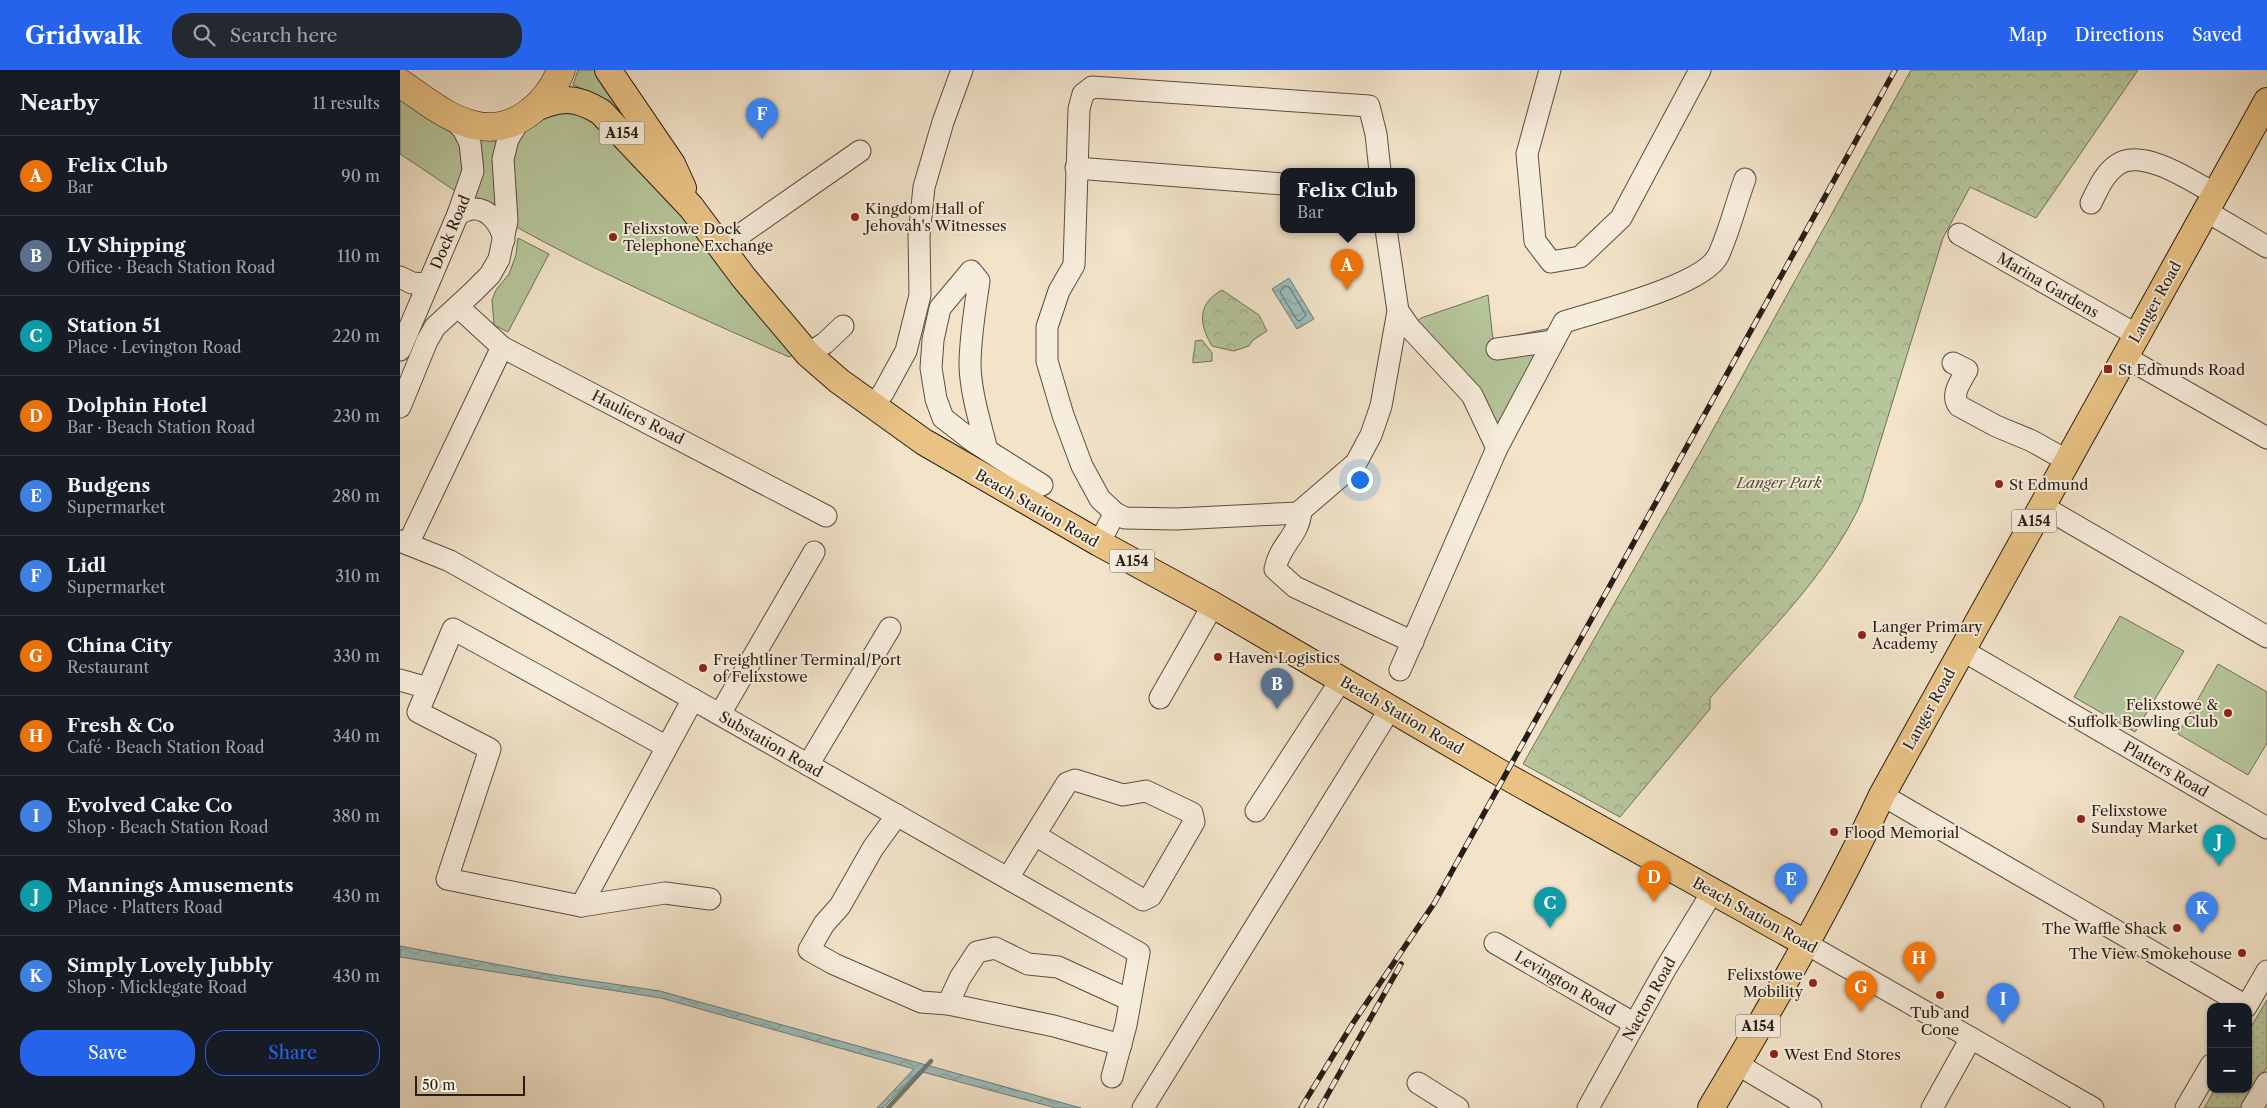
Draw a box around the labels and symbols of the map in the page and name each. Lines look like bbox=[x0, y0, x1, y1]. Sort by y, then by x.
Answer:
pin: F bbox=[746, 98, 778, 139]
road number: A154 bbox=[600, 122, 644, 144]
street label: Dock Road bbox=[426, 192, 474, 272]
place label: Kingdom Hall of Jehovah's Witnesses bbox=[863, 199, 1007, 235]
marker: Kingdom Hall of Jehovah's Witnesses bbox=[849, 211, 861, 223]
place label: Felixstowe Dock Telephone Exchange bbox=[623, 219, 773, 255]
marker: Felixstowe Dock Telephone Exchange bbox=[607, 231, 619, 243]
street label: Marina Gardens bbox=[1994, 248, 2102, 322]
pin: A bbox=[1331, 249, 1363, 290]
street label: Langer Road bbox=[2125, 258, 2185, 346]
place label: St Edmunds Road bbox=[2118, 360, 2245, 379]
marker: St Edmunds Road bbox=[2102, 363, 2114, 375]
street label: Hauliers Road bbox=[589, 386, 687, 448]
street label: Beach Station Road bbox=[972, 465, 1102, 551]
your location bbox=[1347, 467, 1373, 493]
park label: Langer Park bbox=[1735, 473, 1822, 492]
place label: St Edmund bbox=[2009, 475, 2089, 494]
marker: St Edmund bbox=[1993, 478, 2005, 490]
road number: A154 bbox=[2012, 510, 2056, 532]
road number: A154 bbox=[1110, 550, 1154, 572]
place label: Langer Primary Academy bbox=[1871, 617, 1983, 653]
marker: Langer Primary Academy bbox=[1856, 629, 1868, 641]
place label: Haven Logistics bbox=[1228, 648, 1340, 667]
place label: Freightliner Terminal/Port of Felixstowe bbox=[713, 650, 902, 686]
marker: Haven Logistics bbox=[1212, 651, 1224, 663]
marker: Freightliner Terminal/Port of Felixstowe bbox=[697, 662, 709, 674]
street label: Langer Road bbox=[1899, 665, 1959, 753]
pin: B bbox=[1261, 668, 1293, 709]
street label: Beach Station Road bbox=[1337, 672, 1467, 758]
place label: Felixstowe & Suffolk Bowling Club bbox=[2067, 695, 2218, 731]
street label: Substation Road bbox=[716, 707, 826, 781]
marker: Felixstowe & Suffolk Bowling Club bbox=[2222, 707, 2234, 719]
street label: Platters Road bbox=[2120, 737, 2212, 801]
place label: Felixstowe Sunday Market bbox=[2091, 801, 2199, 837]
marker: Felixstowe Sunday Market bbox=[2075, 813, 2087, 825]
place label: Flood Memorial bbox=[1844, 823, 1960, 842]
pin: J bbox=[2203, 825, 2235, 866]
marker: Flood Memorial bbox=[1828, 826, 1840, 838]
pin: D bbox=[1638, 861, 1670, 902]
pin: E bbox=[1775, 863, 1807, 904]
street label: Beach Station Road bbox=[1689, 873, 1821, 957]
pin: C bbox=[1534, 887, 1566, 928]
pin: K bbox=[2186, 892, 2218, 933]
place label: The Waffle Shack bbox=[2042, 919, 2168, 938]
marker: The Waffle Shack bbox=[2171, 922, 2183, 934]
pin: H bbox=[1903, 942, 1935, 983]
place label: The View Smokehouse bbox=[2069, 944, 2232, 963]
street label: Levington Road bbox=[1511, 947, 1619, 1019]
marker: The View Smokehouse bbox=[2236, 947, 2248, 959]
street label: Nacton Road bbox=[1618, 954, 1680, 1044]
place label: Felixstowe Mobility bbox=[1727, 965, 1804, 1001]
pin: G bbox=[1845, 971, 1877, 1012]
marker: Felixstowe Mobility bbox=[1807, 977, 1819, 989]
pin: I bbox=[1987, 983, 2019, 1024]
marker: Tub and Cone bbox=[1934, 989, 1946, 1001]
place label: Tub and Cone bbox=[1910, 1003, 1970, 1039]
road number: A154 bbox=[1736, 1014, 1780, 1038]
place label: West End Stores bbox=[1783, 1045, 1901, 1064]
marker: West End Stores bbox=[1768, 1048, 1780, 1060]
scale bar bbox=[415, 1073, 525, 1096]

